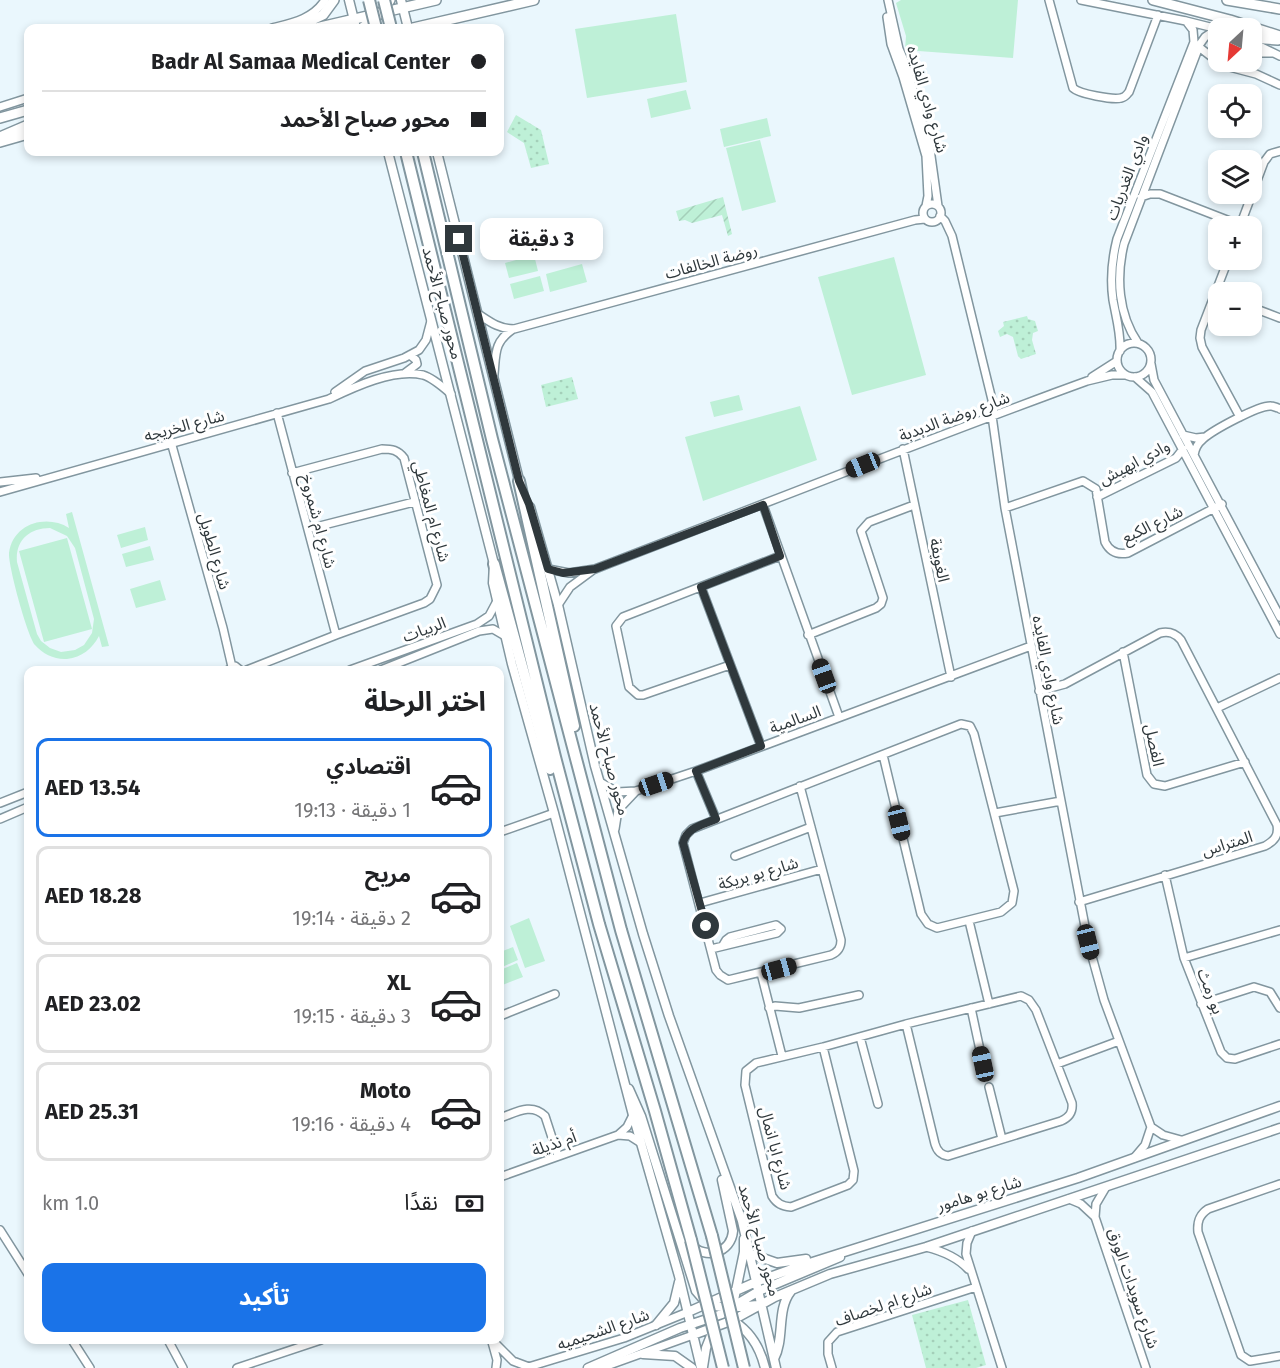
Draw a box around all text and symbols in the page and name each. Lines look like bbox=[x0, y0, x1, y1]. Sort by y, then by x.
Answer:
north arrow bbox=[1208, 18, 1262, 72]
map controls bbox=[1208, 18, 1262, 336]
street label: شارع وادي الفايده bbox=[900, 43, 952, 156]
text: Badr Al Samaa Medical Center bbox=[151, 48, 450, 75]
button: locate bbox=[1208, 84, 1262, 138]
text: محور صباح الأحمد bbox=[280, 106, 450, 133]
street label: وادي الغدريات bbox=[1101, 132, 1154, 224]
button: layers bbox=[1208, 150, 1262, 204]
button: + bbox=[1208, 216, 1262, 270]
callout: 3 دقيقة bbox=[480, 218, 603, 260]
route end bbox=[445, 225, 472, 252]
text: 3 دقيقة bbox=[509, 227, 574, 251]
street label: روضة الخالفات bbox=[663, 240, 759, 283]
street label: محور صباح الأحمد bbox=[415, 245, 467, 362]
button: − bbox=[1208, 282, 1262, 336]
street label: شارع روضة الدبدبة bbox=[896, 388, 1013, 448]
street label: شارع الخريجه bbox=[142, 406, 227, 448]
street label: وادي ابهيش bbox=[1096, 436, 1174, 491]
car bbox=[843, 450, 883, 480]
street label: شارع ام المغاطي bbox=[406, 458, 454, 565]
street label: شارع ام شمروخ bbox=[294, 472, 340, 571]
street label: شارع الكبع bbox=[1119, 502, 1187, 550]
street label: شارع الطويل bbox=[192, 511, 235, 592]
street label: الغويفة bbox=[926, 536, 953, 584]
street label: الربيات bbox=[400, 613, 448, 646]
street label: شارع وادي الفايده bbox=[1026, 614, 1068, 727]
car bbox=[809, 656, 839, 696]
text: اختر الرحلة bbox=[364, 686, 486, 718]
street label: محور صباح الأحمد bbox=[582, 701, 634, 818]
street label: السالمية bbox=[767, 701, 824, 738]
street label: الفصل bbox=[1141, 722, 1168, 768]
text: اقتصادي bbox=[326, 753, 411, 780]
icon: car bbox=[429, 761, 483, 815]
car bbox=[636, 770, 676, 798]
text: AED 13.54 bbox=[45, 774, 140, 801]
text: 1 دقيقة · 19:13 bbox=[294, 798, 411, 822]
car bbox=[886, 803, 912, 843]
street label: المتراس bbox=[1199, 827, 1255, 860]
street label: شارع بو بريكة bbox=[716, 853, 801, 897]
text: مريح bbox=[365, 861, 411, 888]
icon: car bbox=[429, 869, 483, 923]
text: AED 18.28 bbox=[45, 882, 142, 909]
text: 2 دقيقة · 19:14 bbox=[292, 906, 411, 930]
route start bbox=[692, 912, 719, 939]
car bbox=[1075, 922, 1101, 962]
car bbox=[759, 956, 799, 982]
street label: بو رمث bbox=[1193, 966, 1228, 1017]
text: XL bbox=[387, 969, 411, 996]
icon: car bbox=[429, 977, 483, 1031]
text: AED 23.02 bbox=[45, 990, 141, 1017]
text: 3 دقيقة · 19:15 bbox=[293, 1004, 411, 1028]
car bbox=[970, 1045, 996, 1083]
text: Moto bbox=[360, 1077, 411, 1104]
icon: car bbox=[429, 1085, 483, 1139]
text: AED 25.31 bbox=[45, 1098, 139, 1125]
street label: شارع ابا انمال bbox=[752, 1104, 796, 1193]
text: 4 دقيقة · 19:16 bbox=[292, 1112, 411, 1136]
street label: أم نذيلة bbox=[529, 1127, 580, 1163]
street label: شارع بو هامور bbox=[934, 1172, 1024, 1218]
street label: محور صباح الأحمد bbox=[732, 1182, 785, 1299]
icon: cash bbox=[453, 1187, 486, 1220]
text: نقدًا bbox=[404, 1189, 438, 1216]
text: 1.0 km bbox=[42, 1191, 99, 1215]
street label: شارع سويدات الورق bbox=[1101, 1225, 1163, 1352]
button: تأكيد bbox=[42, 1263, 486, 1332]
street label: شارع ام لخصاف bbox=[832, 1279, 935, 1333]
street label: شارع الشحيميه bbox=[555, 1305, 653, 1357]

